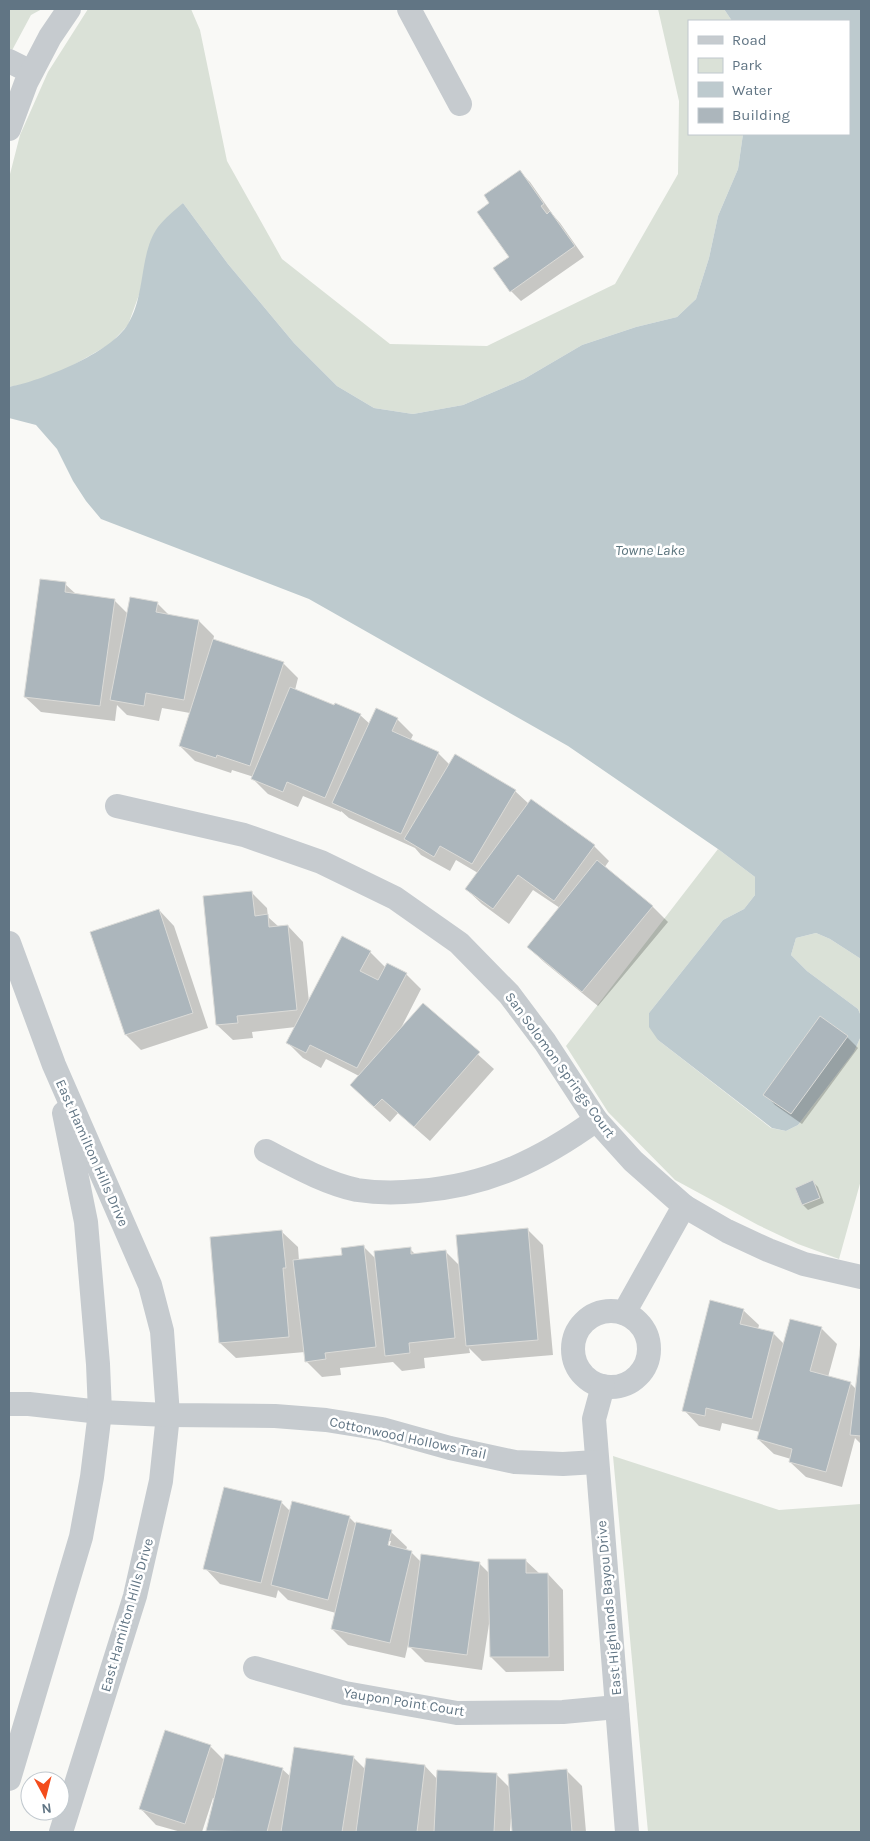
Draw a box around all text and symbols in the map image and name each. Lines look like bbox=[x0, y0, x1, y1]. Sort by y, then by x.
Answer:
legend bbox=[688, 20, 850, 135]
text: Road bbox=[732, 31, 767, 49]
text: Park bbox=[732, 56, 762, 74]
text: Water bbox=[732, 81, 773, 99]
text: Building bbox=[732, 106, 790, 124]
water label: Towne Lake bbox=[615, 541, 685, 559]
street label: San Solomon Springs Court bbox=[501, 989, 619, 1141]
street label: East Hamilton Hills Drive bbox=[52, 1077, 132, 1229]
street label: Cottonwood Hollows Trail bbox=[328, 1413, 488, 1463]
street label: East Highlands Bayou Drive bbox=[593, 1520, 625, 1696]
street label: East Hamilton Hills Drive bbox=[97, 1536, 157, 1694]
street label: Yaupon Point Court bbox=[342, 1684, 466, 1720]
north arrow bbox=[20, 1771, 70, 1821]
text: N bbox=[41, 1799, 53, 1817]

